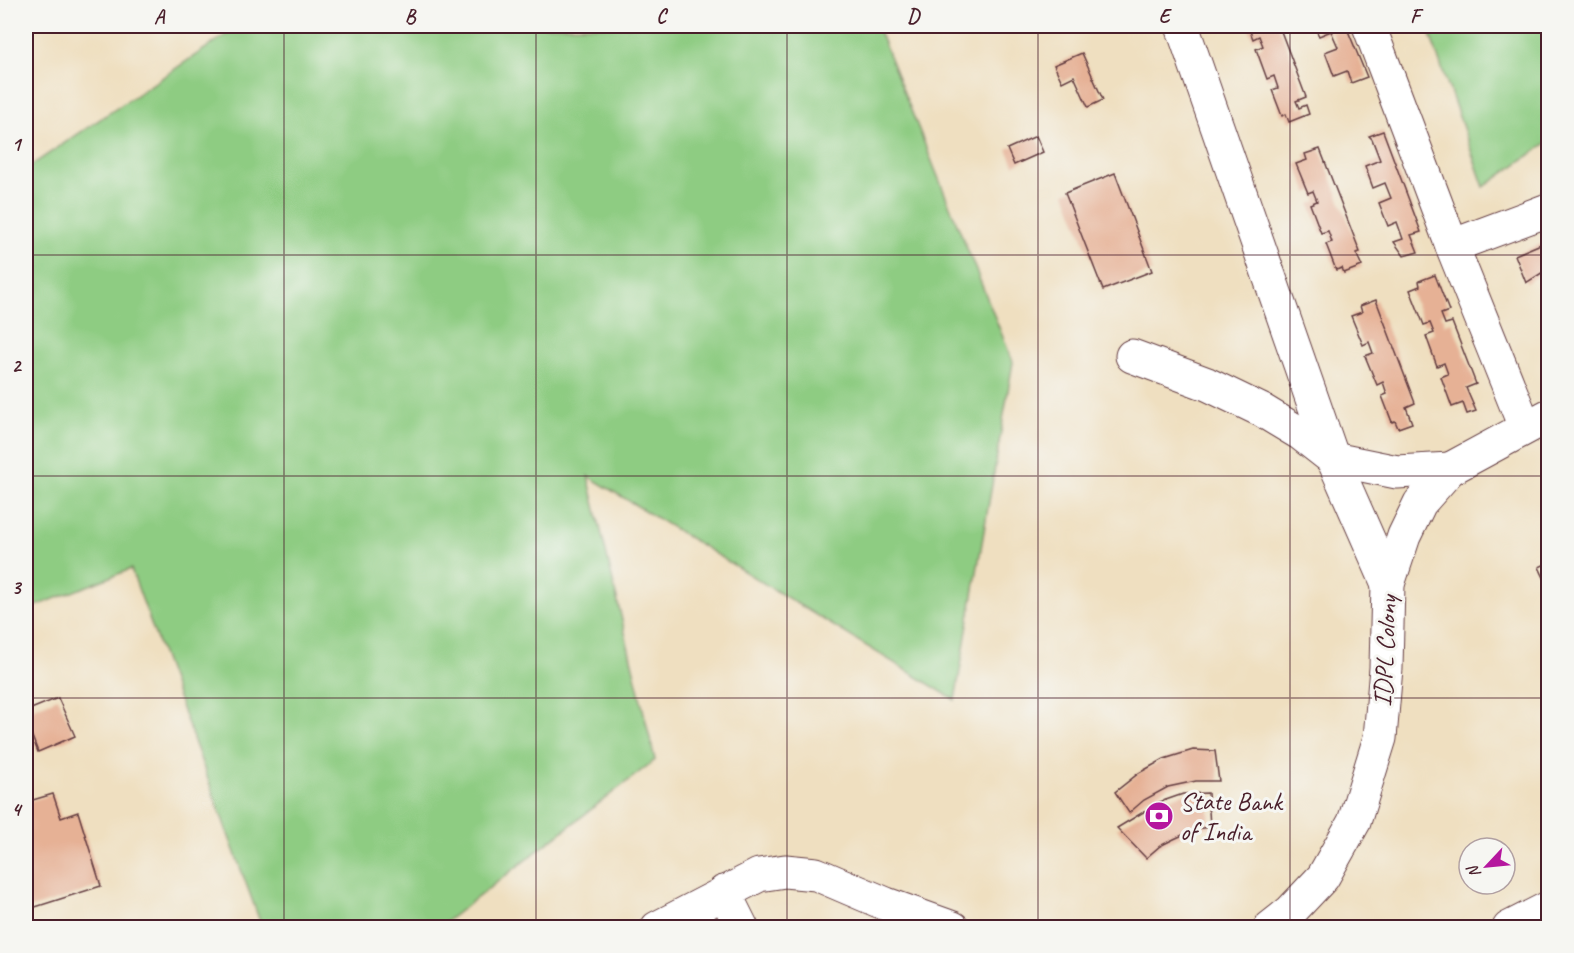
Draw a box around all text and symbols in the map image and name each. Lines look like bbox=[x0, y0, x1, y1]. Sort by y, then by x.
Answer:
text: A bbox=[154, 4, 166, 29]
text: B bbox=[405, 4, 417, 29]
text: C bbox=[656, 4, 668, 29]
text: D bbox=[907, 4, 921, 29]
text: E bbox=[1159, 4, 1173, 29]
text: F bbox=[1410, 4, 1424, 29]
text: 1 bbox=[12, 132, 23, 157]
text: 2 bbox=[12, 353, 23, 378]
text: 3 bbox=[12, 575, 23, 600]
street label: IDPL Colony bbox=[1366, 592, 1405, 708]
place label: State Bank of India bbox=[1180, 785, 1284, 848]
text: 4 bbox=[12, 797, 24, 822]
bank icon: State Bank of India bbox=[1143, 800, 1175, 832]
north arrow bbox=[1457, 836, 1517, 896]
text: N bbox=[1462, 861, 1486, 881]

